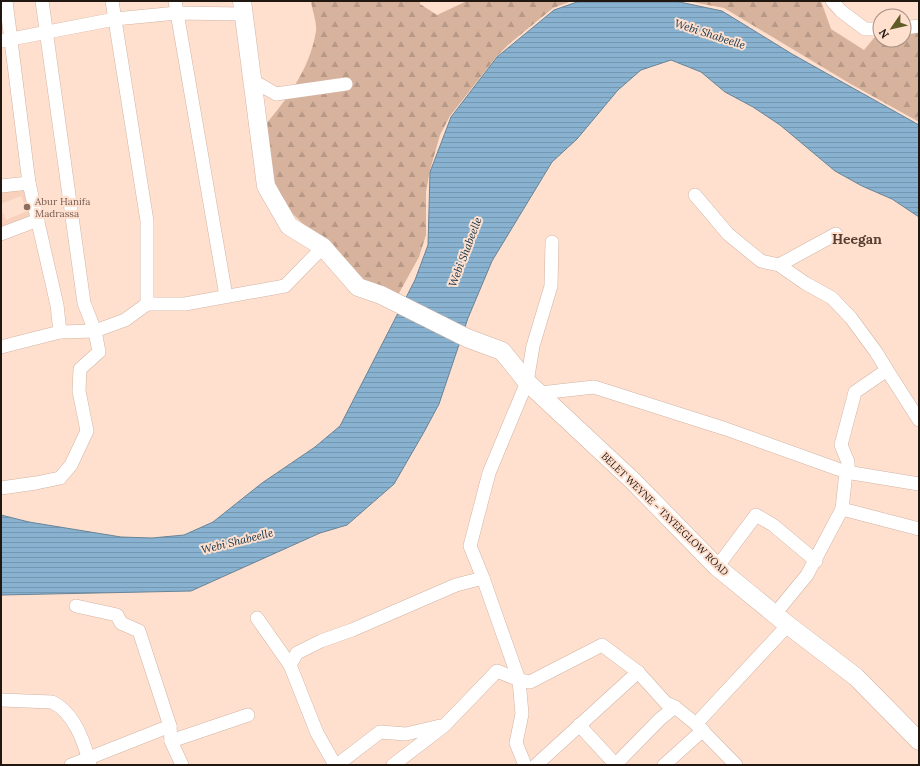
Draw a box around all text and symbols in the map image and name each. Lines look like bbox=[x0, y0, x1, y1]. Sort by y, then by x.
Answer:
north arrow bbox=[872, 8, 912, 48]
water label: Webi Shabeelle bbox=[673, 16, 747, 52]
text: N bbox=[875, 26, 892, 41]
place label: Abur Hanifa Madrassa bbox=[34, 195, 90, 220]
marker: Abur Hanifa Madrassa bbox=[22, 202, 32, 212]
water label: Webi Shabeelle bbox=[445, 215, 485, 289]
district label: Heegan bbox=[832, 230, 882, 248]
street label: BELET WEYNE - TAYEEGLOW ROAD bbox=[599, 450, 731, 578]
water label: Webi Shabeelle bbox=[200, 525, 274, 557]

